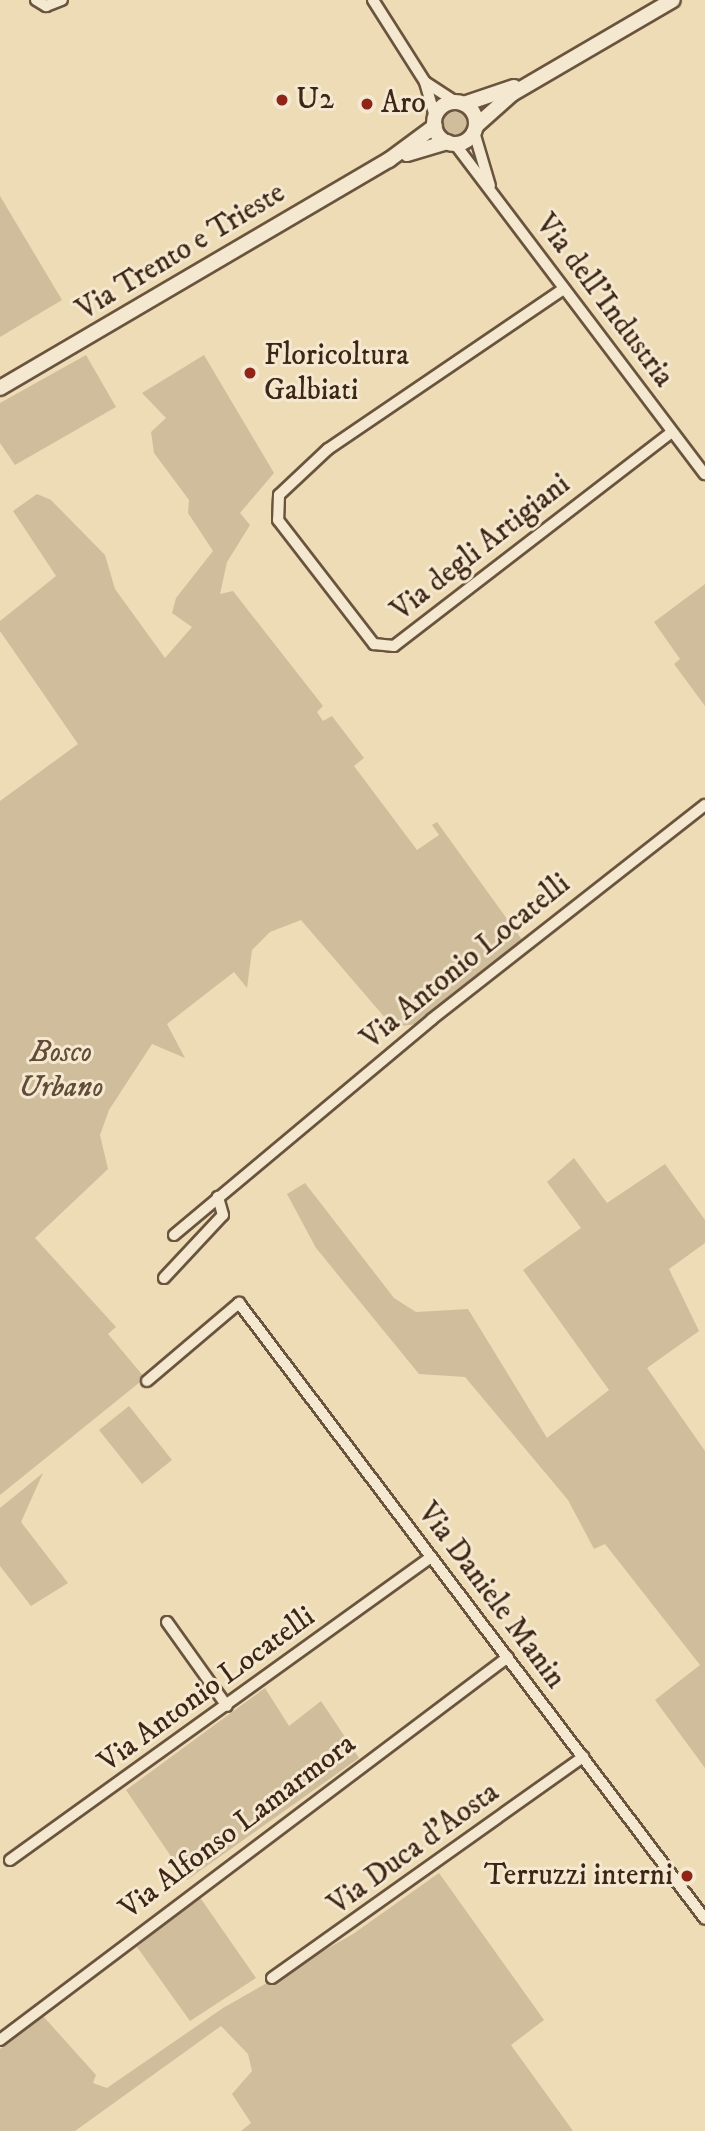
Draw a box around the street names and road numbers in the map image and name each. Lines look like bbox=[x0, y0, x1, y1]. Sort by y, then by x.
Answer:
street label: Via Trento e Trieste bbox=[70, 176, 292, 328]
street label: Via dell'Industria bbox=[527, 207, 681, 395]
street label: Via degli Artigiani bbox=[384, 467, 578, 629]
street label: Via Antonio Locatelli bbox=[354, 867, 578, 1057]
street label: Via Daniele Manin bbox=[409, 1496, 573, 1696]
street label: Via Antonio Locatelli bbox=[92, 1599, 322, 1781]
street label: Via Alfonso Lamarmora bbox=[113, 1727, 363, 1927]
street label: Via Duca d'Aosta bbox=[322, 1775, 506, 1923]

